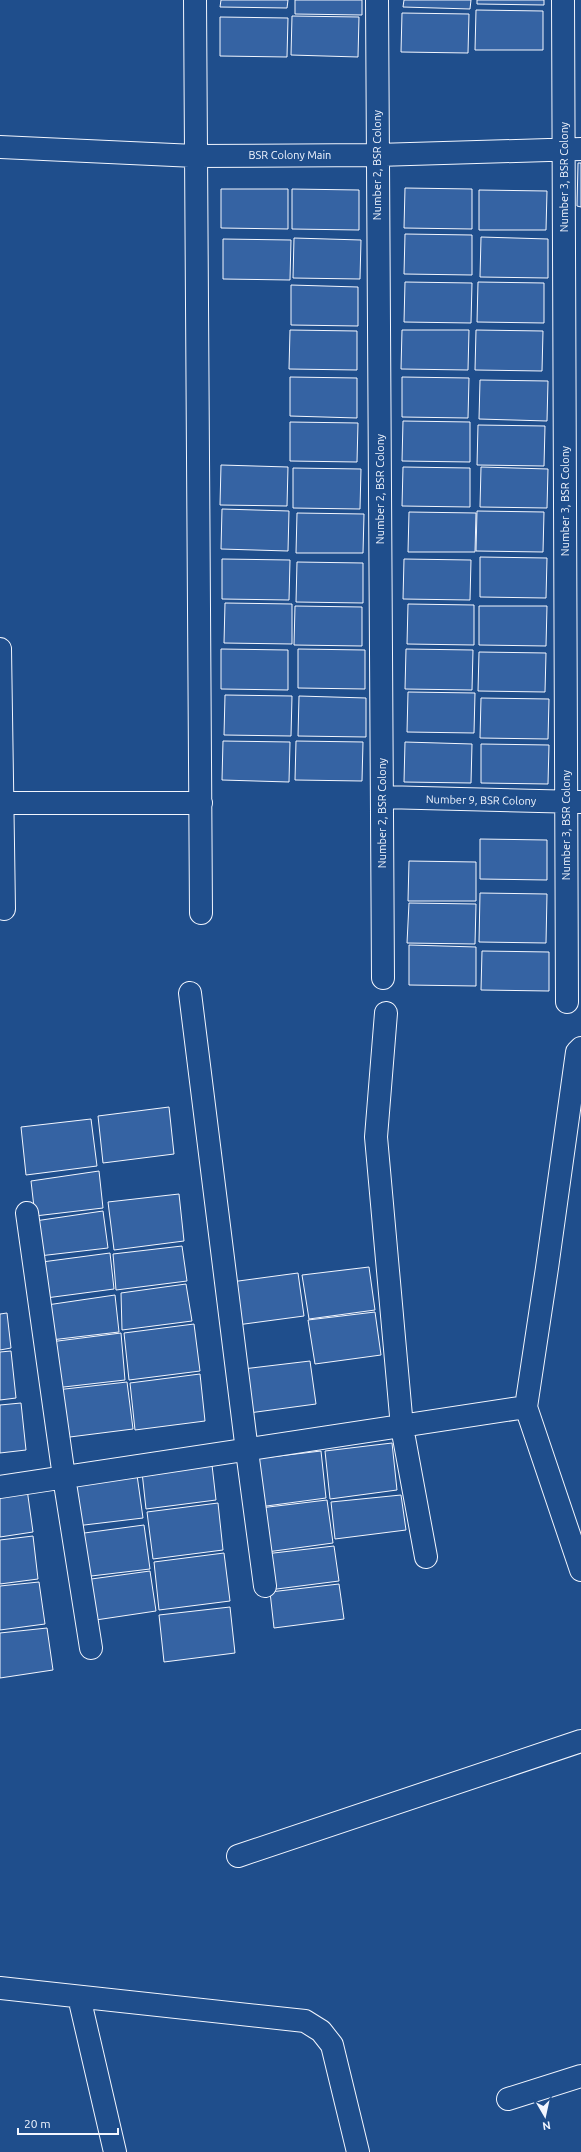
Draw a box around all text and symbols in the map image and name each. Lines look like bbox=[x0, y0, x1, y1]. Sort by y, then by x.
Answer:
street label: Number 2, BSR Colony bbox=[371, 109, 383, 220]
street label: Number 3, BSR Colony bbox=[558, 121, 570, 232]
street label: BSR Colony Main bbox=[249, 149, 331, 161]
street label: Number 2, BSR Colony bbox=[374, 433, 386, 544]
street label: Number 3, BSR Colony bbox=[559, 445, 571, 556]
street label: Number 2, BSR Colony bbox=[376, 757, 388, 868]
street label: Number 3, BSR Colony bbox=[560, 769, 572, 880]
street label: Number 9, BSR Colony bbox=[426, 793, 537, 807]
north arrow bbox=[525, 2096, 565, 2136]
scale bar bbox=[18, 2110, 118, 2136]
text: 20 m bbox=[24, 2117, 51, 2130]
text: N bbox=[542, 2119, 552, 2132]

